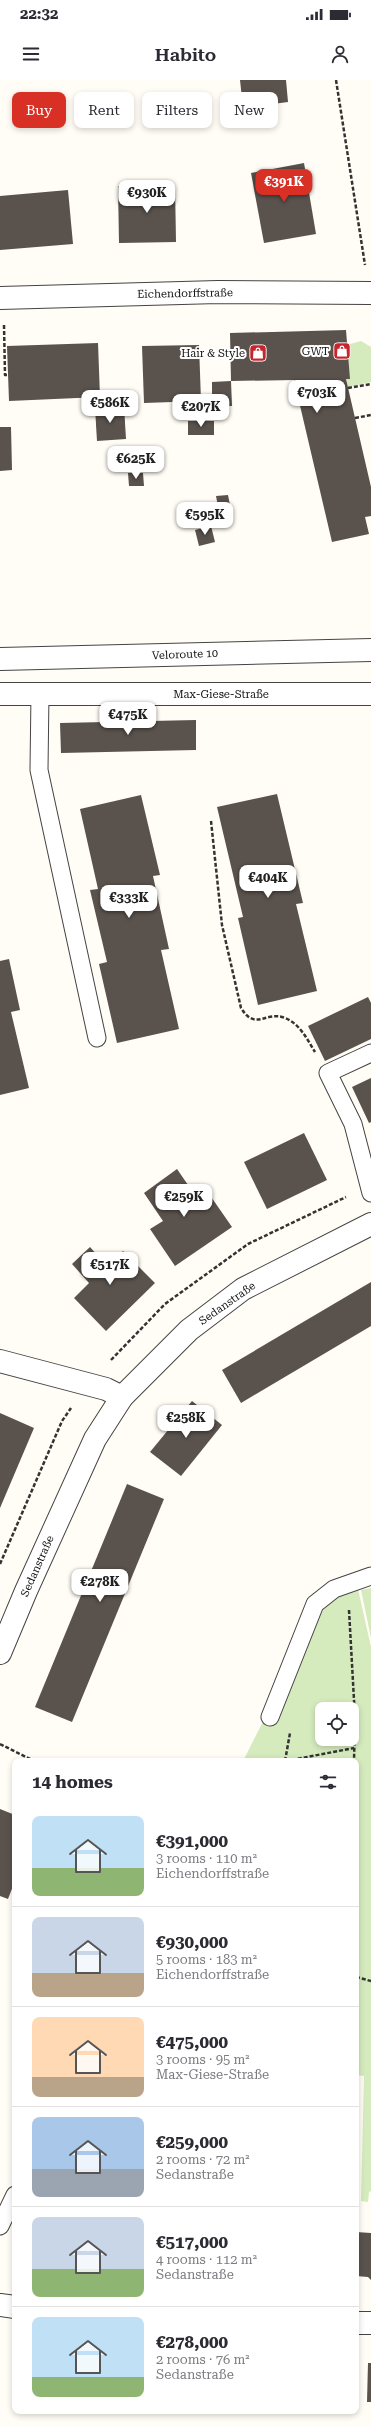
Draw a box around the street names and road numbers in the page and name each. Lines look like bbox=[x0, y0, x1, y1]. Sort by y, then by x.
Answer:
street label: Eichendorffstraße bbox=[137, 286, 233, 301]
street label: Veloroute 10 bbox=[152, 647, 218, 662]
street label: Max-Giese-Straße bbox=[173, 688, 269, 701]
street label: Sedanstraße bbox=[197, 1279, 258, 1328]
street label: Sedanstraße bbox=[18, 1533, 57, 1599]

